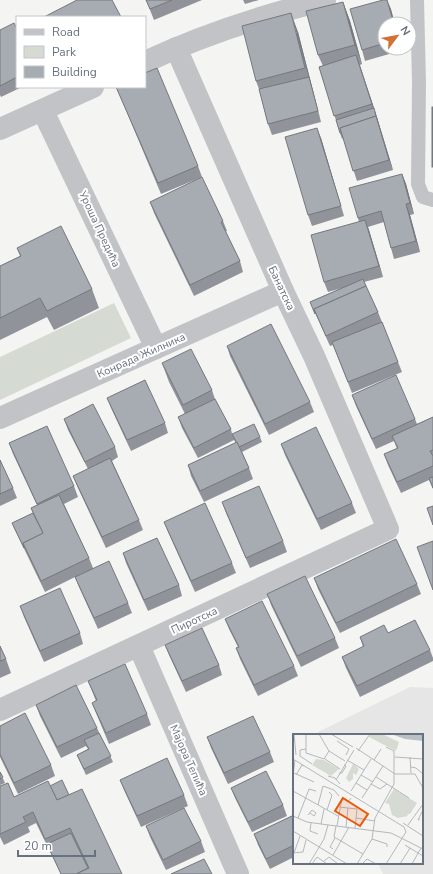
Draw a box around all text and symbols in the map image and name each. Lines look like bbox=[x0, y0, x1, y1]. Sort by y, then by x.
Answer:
legend bbox=[16, 16, 146, 88]
north arrow bbox=[377, 16, 417, 56]
text: N bbox=[397, 23, 414, 38]
text: Road bbox=[52, 24, 80, 40]
text: Park bbox=[52, 44, 77, 60]
text: Building bbox=[52, 64, 97, 80]
street label: Уроша Предића bbox=[75, 188, 124, 270]
street label: Банатска bbox=[265, 264, 298, 313]
street label: Конрада Жилника bbox=[95, 329, 188, 382]
street label: Пиротска bbox=[169, 603, 220, 638]
street label: Мајора Тепића bbox=[166, 722, 211, 798]
inset map bbox=[293, 734, 423, 864]
scale bar bbox=[18, 832, 95, 858]
text: 20 m bbox=[24, 838, 52, 854]

